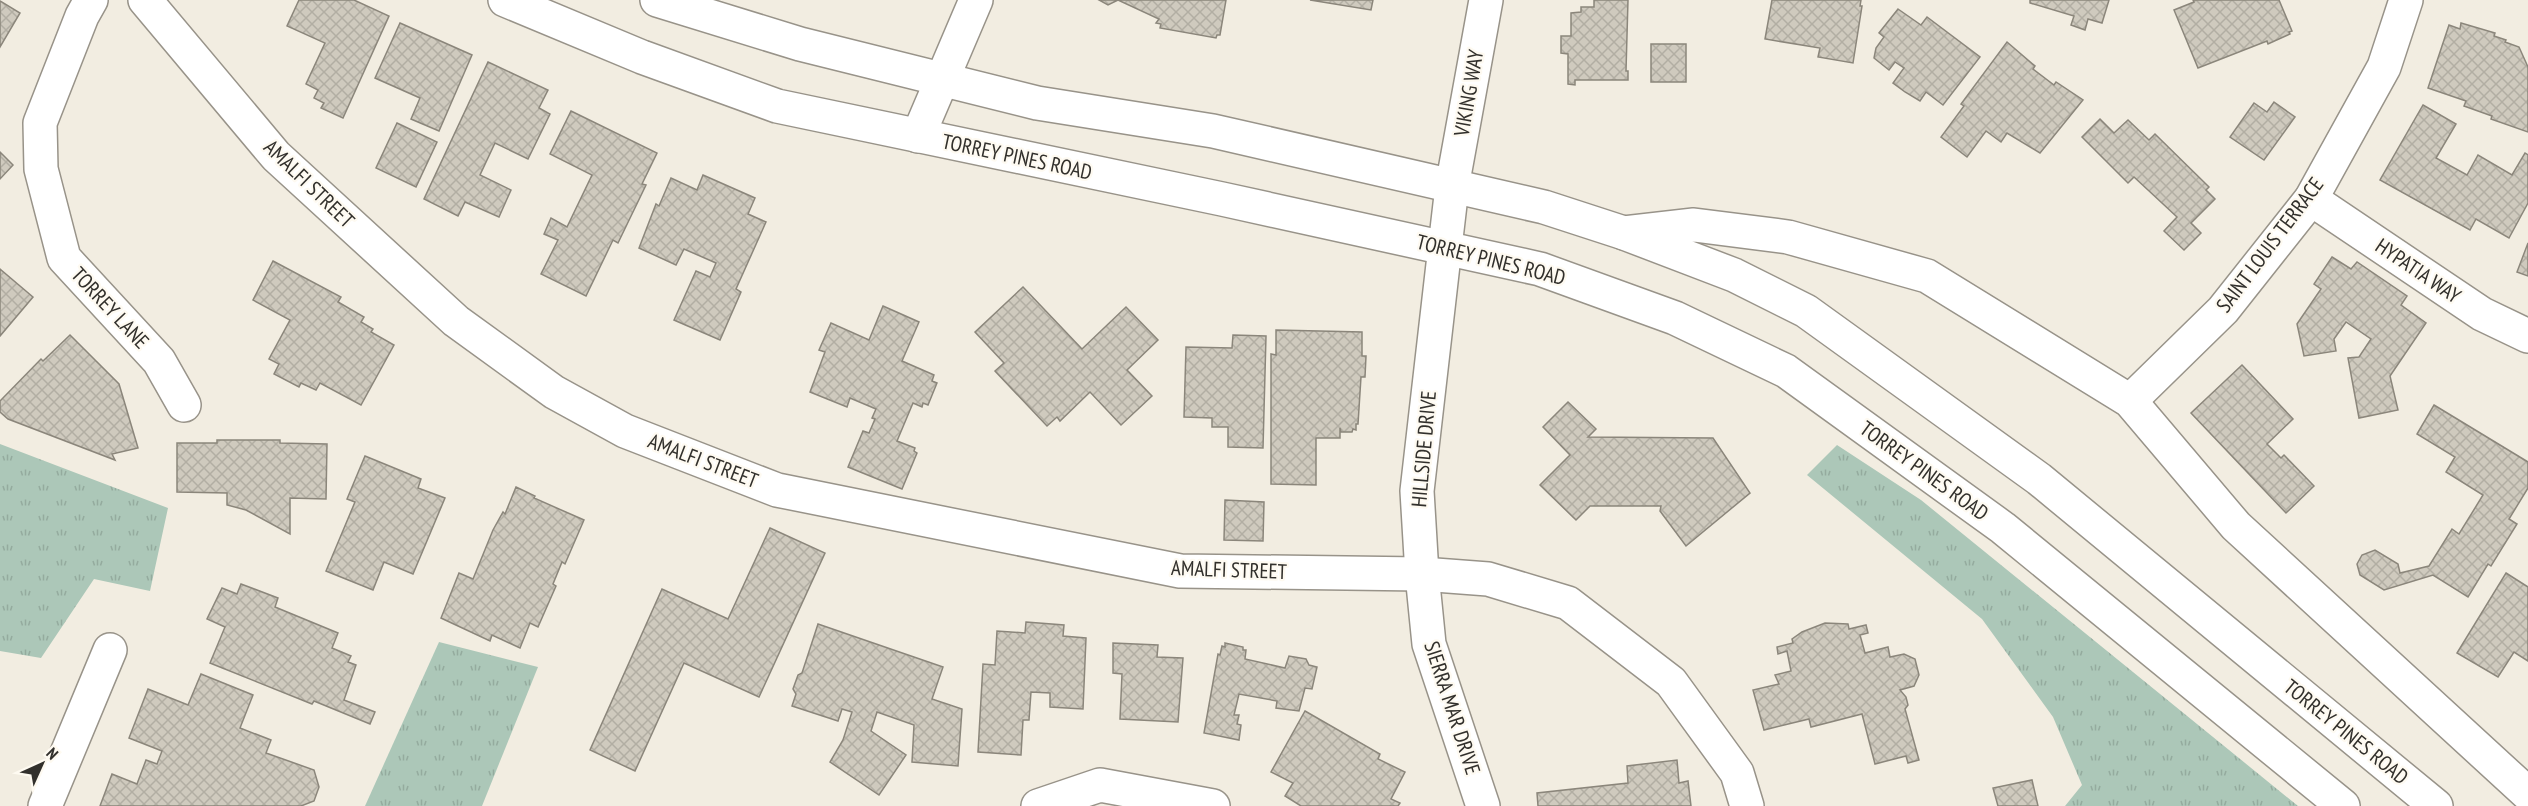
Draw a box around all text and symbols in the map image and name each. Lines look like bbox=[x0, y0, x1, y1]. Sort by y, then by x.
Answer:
street label: VIKING WAY bbox=[1447, 47, 1489, 139]
street label: TORREY PINES ROAD bbox=[940, 127, 1095, 186]
street label: AMALFI STREET bbox=[258, 134, 361, 234]
street label: SAINT LOUIS TERRACE bbox=[2210, 172, 2329, 318]
street label: TORREY PINES ROAD bbox=[1414, 228, 1568, 291]
street label: HYPATIA WAY bbox=[2370, 232, 2467, 309]
street label: TORREY LANE bbox=[66, 261, 155, 354]
street label: HILLSIDE DRIVE bbox=[1405, 390, 1442, 508]
street label: TORREY PINES ROAD bbox=[1855, 415, 1994, 526]
street label: AMALFI STREET bbox=[644, 427, 763, 494]
street label: AMALFI STREET bbox=[1171, 554, 1288, 585]
street label: SIERRA MAR DRIVE bbox=[1418, 638, 1487, 778]
street label: TORREY PINES ROAD bbox=[2279, 673, 2414, 790]
north arrow bbox=[12, 734, 72, 794]
text: N bbox=[42, 743, 63, 764]

